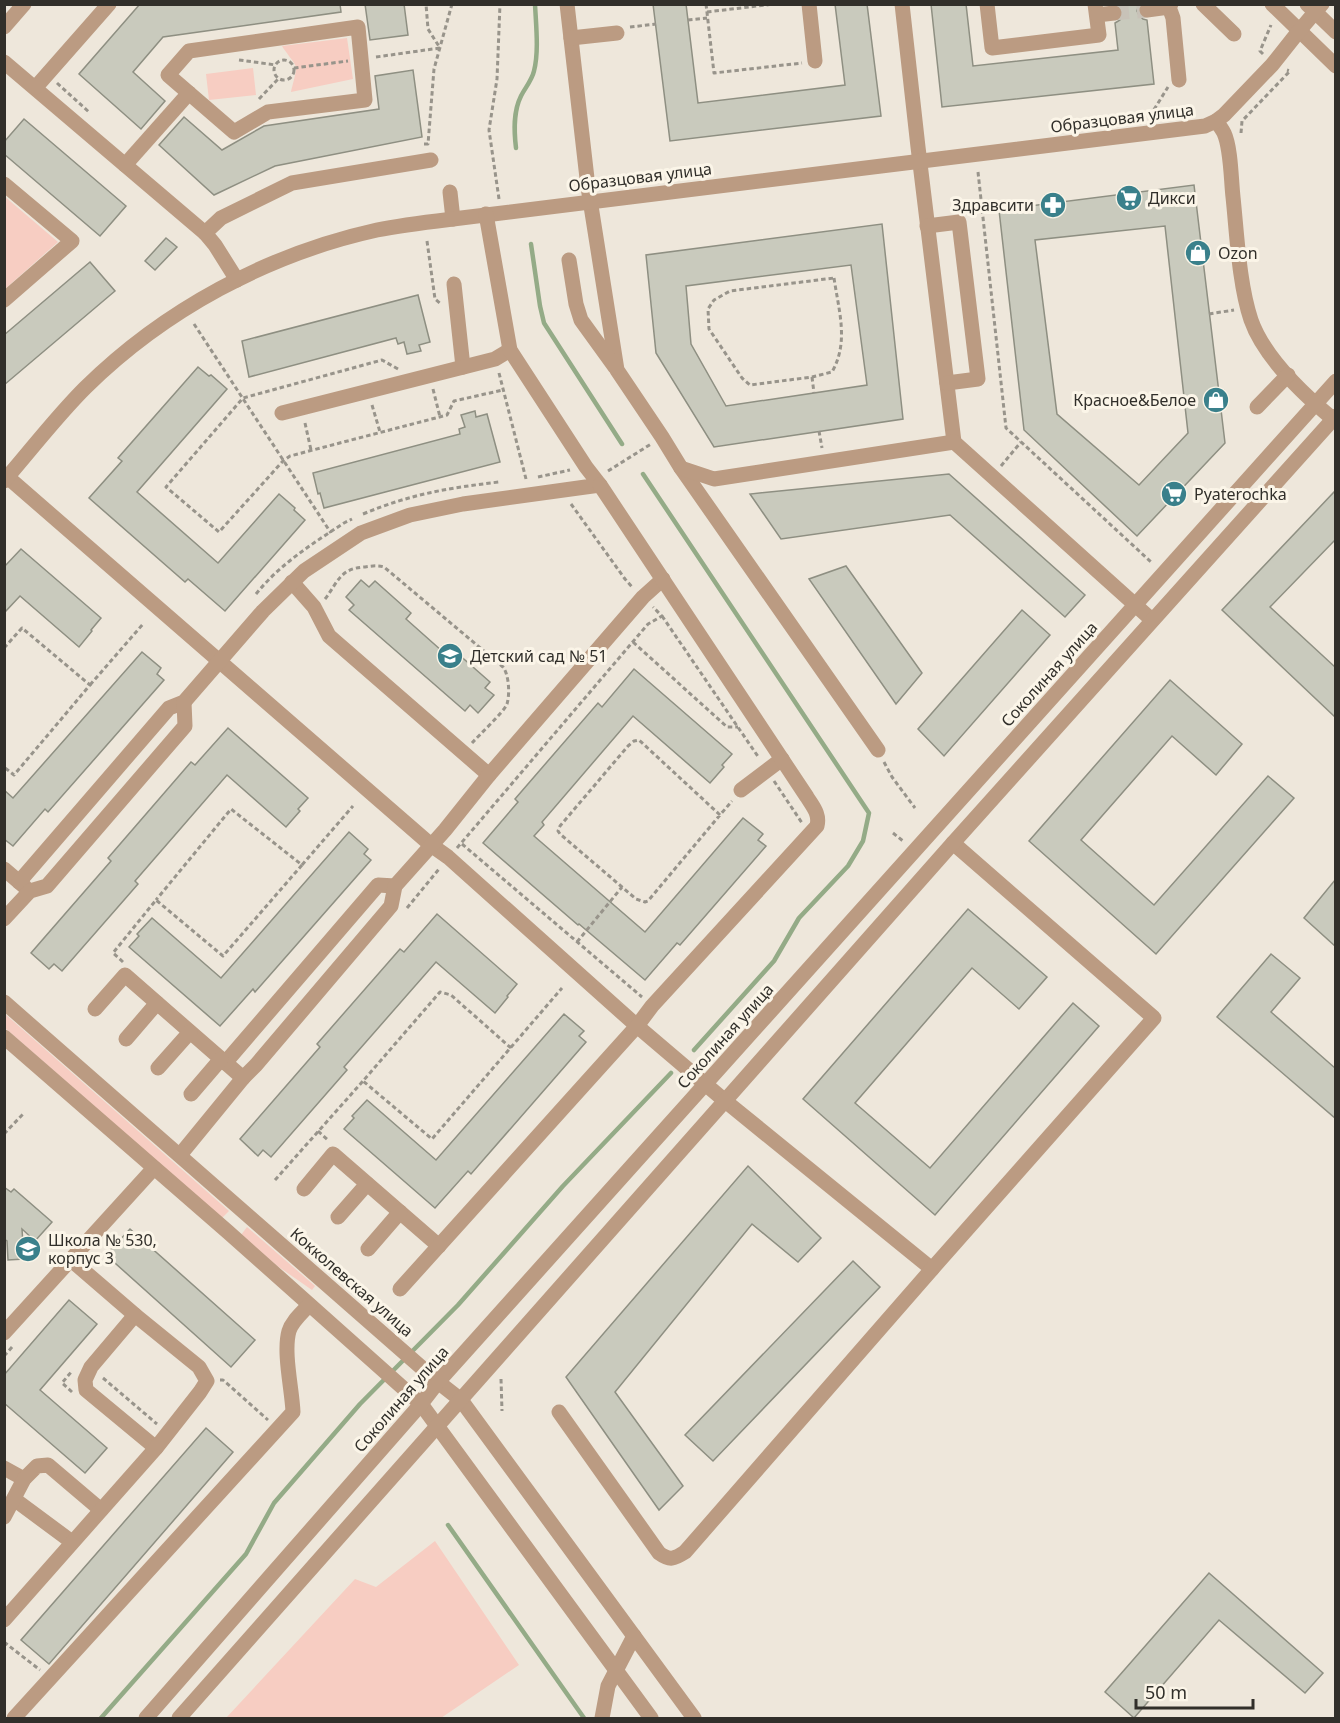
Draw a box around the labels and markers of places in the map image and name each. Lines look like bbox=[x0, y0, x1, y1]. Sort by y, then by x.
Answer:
supermarket icon: Дикси bbox=[1114, 183, 1144, 213]
place label: Дикси bbox=[1148, 187, 1196, 209]
pharmacy icon: Здравсити bbox=[1038, 190, 1068, 220]
place label: Здравсити bbox=[952, 194, 1034, 216]
shop icon: Ozon bbox=[1183, 238, 1213, 268]
place label: Ozon bbox=[1218, 242, 1258, 264]
shop icon: Красное&Белое bbox=[1201, 385, 1231, 415]
place label: Красное&Белое bbox=[1073, 389, 1196, 411]
supermarket icon: Pyaterochka bbox=[1159, 479, 1189, 509]
place label: Pyaterochka bbox=[1194, 483, 1287, 505]
school or university icon: Детский сад № 51 bbox=[435, 641, 465, 671]
place label: Детский сад № 51 bbox=[470, 645, 607, 667]
place label: Школа № 530, корпус 3 bbox=[48, 1229, 157, 1269]
school or university icon: Школа № 530, корпус 3 bbox=[13, 1234, 43, 1264]

